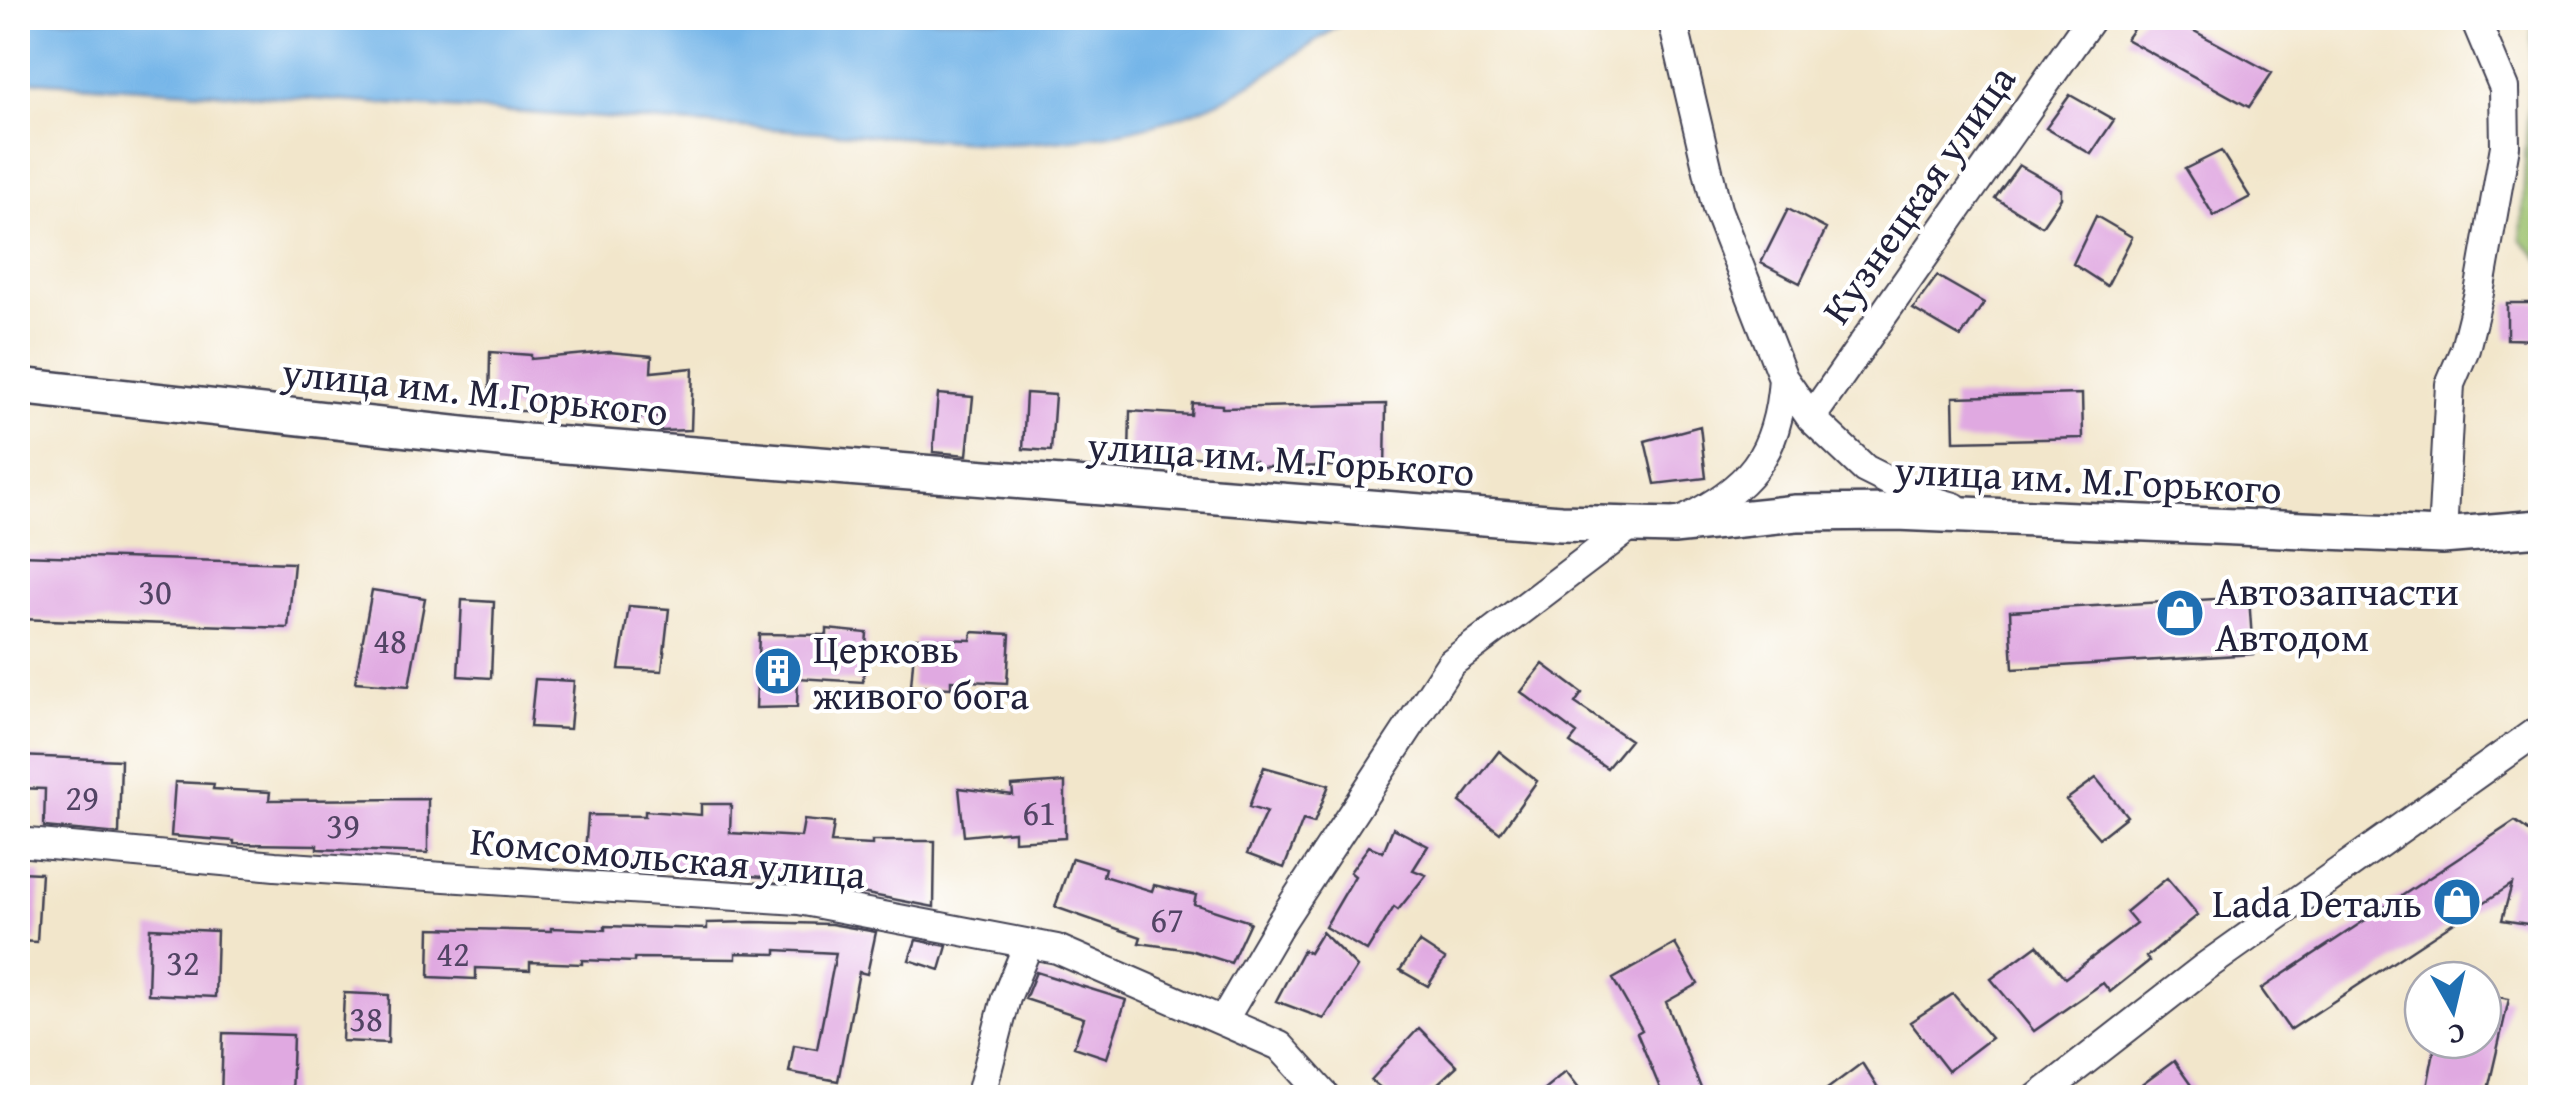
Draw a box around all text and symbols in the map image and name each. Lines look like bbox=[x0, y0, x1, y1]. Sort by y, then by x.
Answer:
street label: Кузнецкая улица bbox=[1807, 53, 2029, 335]
street label: улица им. М.Горького bbox=[278, 341, 671, 441]
street label: улица им. М.Горького bbox=[1085, 415, 1476, 501]
street label: улица им. М.Горького bbox=[1892, 439, 2283, 519]
place label: Автозапчасти Автодом bbox=[2215, 561, 2459, 666]
house number: 30 bbox=[138, 566, 172, 617]
shop icon: Автозапчасти Автодом bbox=[2154, 587, 2206, 639]
house number: 48 bbox=[373, 615, 407, 666]
place label: Церковь живого бога bbox=[813, 619, 1029, 724]
building icon: Церковь живого бога bbox=[752, 645, 804, 697]
house number: 29 bbox=[65, 772, 99, 823]
house number: 61 bbox=[1022, 787, 1056, 838]
house number: 39 bbox=[326, 800, 360, 851]
street label: Комсомольская улица bbox=[468, 810, 868, 904]
place label: Lada Dеталь bbox=[2212, 873, 2422, 932]
shop icon: Lada Dеталь bbox=[2431, 876, 2483, 928]
house number: 67 bbox=[1150, 894, 1184, 945]
house number: 42 bbox=[436, 928, 470, 979]
house number: 32 bbox=[166, 937, 200, 988]
north arrow bbox=[2403, 960, 2503, 1060]
house number: 38 bbox=[349, 993, 383, 1044]
text: С bbox=[2446, 1014, 2467, 1057]

